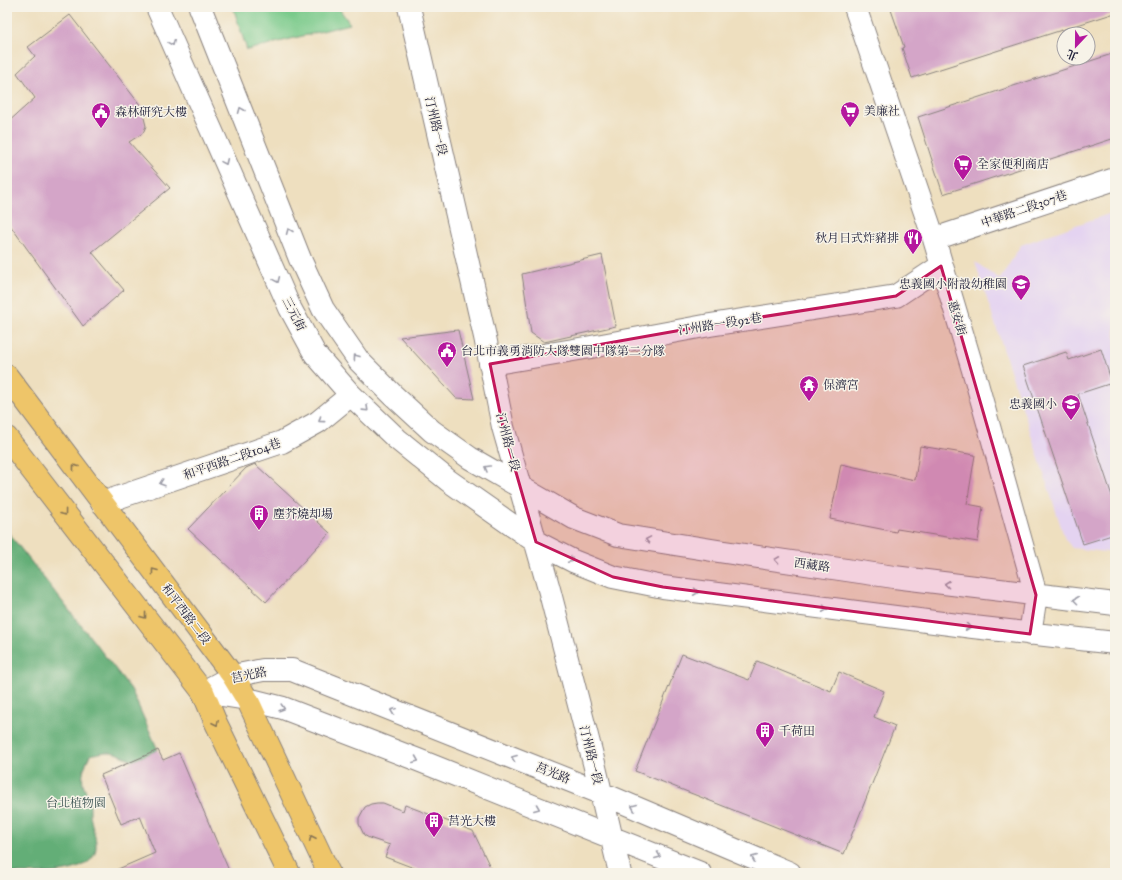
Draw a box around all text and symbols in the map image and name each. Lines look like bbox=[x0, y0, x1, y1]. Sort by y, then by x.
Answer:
north arrow bbox=[1056, 26, 1096, 66]
one-way arrow bbox=[167, 39, 175, 46]
text: 北 bbox=[1065, 47, 1080, 63]
street label: 汀州路一段 bbox=[422, 95, 450, 157]
supermarket icon: 美廉社 bbox=[839, 100, 861, 128]
public building icon: 森林研究大樓 bbox=[90, 101, 112, 129]
place label: 美廉社 bbox=[864, 104, 900, 118]
place label: 森林研究大樓 bbox=[115, 105, 187, 119]
one-way arrow bbox=[237, 107, 245, 114]
supermarket icon: 全家便利商店 bbox=[952, 153, 974, 181]
place label: 全家便利商店 bbox=[977, 157, 1049, 171]
one-way arrow bbox=[220, 158, 228, 165]
street label: 中華路二段307巷 bbox=[979, 188, 1069, 230]
one-way arrow bbox=[285, 227, 293, 234]
restaurant icon: 秋月日式炸豬排 bbox=[902, 227, 924, 255]
place label: 秋月日式炸豬排 bbox=[815, 231, 899, 245]
school or university icon: 忠義國小附設幼稚園 bbox=[1010, 273, 1032, 301]
one-way arrow bbox=[273, 277, 281, 284]
place label: 忠義國小附設幼稚園 bbox=[899, 277, 1007, 291]
street label: 三元街 bbox=[280, 295, 309, 334]
street label: 惠安街 bbox=[945, 299, 969, 338]
street label: 汀州路一段92巷 bbox=[677, 310, 763, 338]
public building icon: 台北市義勇消防大隊雙園中隊第二分隊 bbox=[436, 340, 458, 368]
place label: 台北市義勇消防大隊雙園中隊第二分隊 bbox=[461, 344, 665, 358]
one-way arrow bbox=[354, 355, 361, 362]
temple icon: 保濟宮 bbox=[798, 374, 820, 402]
place label: 保濟宮 bbox=[823, 378, 859, 392]
school or university icon: 忠義國小 bbox=[1060, 393, 1082, 421]
place label: 忠義國小 bbox=[1009, 397, 1057, 411]
one-way arrow bbox=[361, 405, 369, 412]
street label: 汀州路一段 bbox=[493, 411, 523, 473]
one-way arrow bbox=[318, 415, 325, 423]
street label: 和平西路二段104巷 bbox=[181, 436, 283, 482]
one-way arrow bbox=[72, 464, 80, 471]
one-way arrow bbox=[484, 466, 491, 473]
one-way arrow bbox=[158, 478, 165, 486]
building icon: 塵芥燒却場 bbox=[248, 503, 270, 531]
place label: 塵芥燒却場 bbox=[273, 507, 333, 521]
one-way arrow bbox=[60, 509, 67, 516]
one-way arrow bbox=[645, 536, 652, 545]
one-way arrow bbox=[567, 555, 574, 563]
one-way arrow bbox=[774, 556, 780, 565]
street label: 西藏路 bbox=[793, 556, 831, 574]
one-way arrow bbox=[151, 568, 158, 575]
one-way arrow bbox=[944, 579, 950, 588]
street label: 和平西路二段 bbox=[159, 581, 213, 647]
one-way arrow bbox=[693, 587, 699, 596]
one-way arrow bbox=[1073, 595, 1079, 604]
one-way arrow bbox=[822, 604, 828, 613]
one-way arrow bbox=[139, 612, 146, 619]
one-way arrow bbox=[965, 622, 971, 631]
street label: 莒光路 bbox=[230, 664, 268, 686]
one-way arrow bbox=[278, 703, 285, 712]
one-way arrow bbox=[389, 707, 396, 715]
one-way arrow bbox=[211, 719, 219, 727]
building icon: 千荷田 bbox=[754, 720, 776, 748]
street label: 汀州路一段 bbox=[577, 724, 605, 786]
place label: 千荷田 bbox=[779, 724, 815, 738]
one-way arrow bbox=[510, 754, 517, 762]
one-way arrow bbox=[413, 755, 420, 763]
street label: 莒光路 bbox=[534, 760, 572, 786]
park label: 台北植物園 bbox=[46, 796, 106, 810]
one-way arrow bbox=[534, 803, 541, 811]
one-way arrow bbox=[631, 803, 638, 811]
building icon: 莒光大樓 bbox=[423, 810, 445, 838]
place label: 莒光大樓 bbox=[448, 814, 496, 828]
one-way arrow bbox=[309, 834, 317, 842]
one-way arrow bbox=[654, 851, 661, 859]
one-way arrow bbox=[750, 854, 757, 862]

